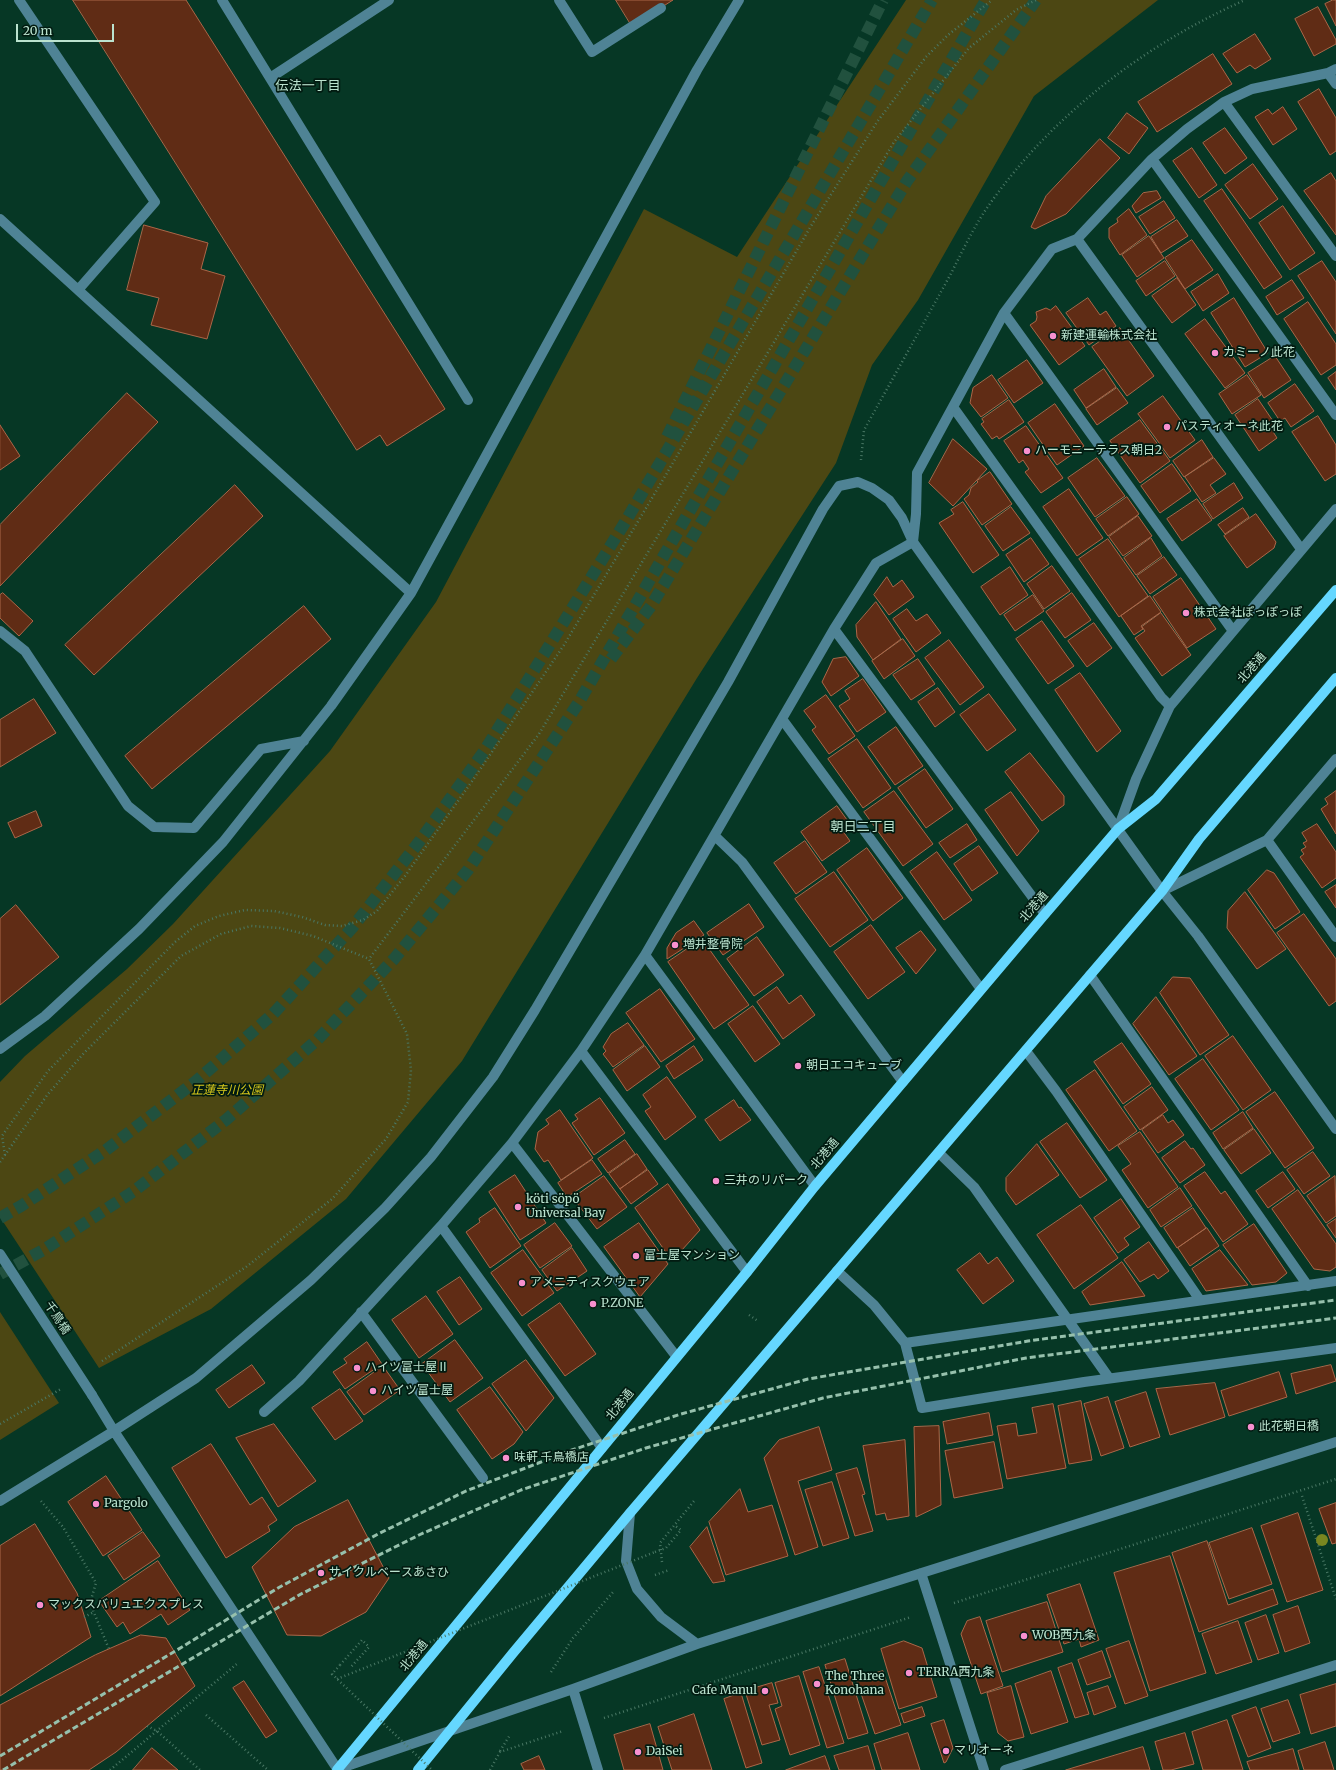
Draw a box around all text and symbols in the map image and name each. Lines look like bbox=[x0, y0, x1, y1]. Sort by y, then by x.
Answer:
scale bar bbox=[18, 16, 116, 42]
text: 20 m bbox=[23, 23, 52, 38]
district label: 伝法一丁目 bbox=[276, 78, 340, 94]
place label: 新建運輸株式会社 bbox=[1061, 329, 1157, 343]
marker: 新建運輸株式会社 bbox=[1048, 331, 1058, 341]
place label: カミーノ此花 bbox=[1223, 346, 1295, 360]
marker: カミーノ此花 bbox=[1210, 348, 1220, 358]
place label: パスティオーネ此花 bbox=[1175, 420, 1283, 434]
marker: パスティオーネ此花 bbox=[1162, 422, 1172, 432]
place label: ハーモニーテラス朝日2 bbox=[1035, 444, 1162, 458]
marker: ハーモニーテラス朝日2 bbox=[1022, 446, 1032, 456]
place label: 株式会社ぽっぽっぽ bbox=[1194, 606, 1302, 620]
marker: 株式会社ぽっぽっぽ bbox=[1181, 608, 1191, 618]
street label: 北港通 bbox=[1235, 650, 1269, 686]
district label: 朝日二丁目 bbox=[831, 819, 895, 835]
street label: 北港通 bbox=[1017, 889, 1051, 925]
place label: 増井整骨院 bbox=[683, 938, 743, 952]
marker: 増井整骨院 bbox=[670, 940, 680, 950]
place label: 朝日エコキューブ bbox=[806, 1059, 902, 1073]
marker: 朝日エコキューブ bbox=[793, 1061, 803, 1071]
park label: 正蓮寺川公園 bbox=[191, 1084, 263, 1098]
street label: 北港通 bbox=[808, 1136, 842, 1172]
place label: 三井のリパーク bbox=[724, 1174, 808, 1188]
marker: 三井のリパーク bbox=[711, 1176, 721, 1186]
place label: köti söpö Universal Bay bbox=[526, 1193, 605, 1221]
marker: köti söpö Universal Bay bbox=[513, 1202, 523, 1212]
place label: 富士屋マンション bbox=[644, 1249, 740, 1263]
marker: 富士屋マンション bbox=[631, 1251, 641, 1261]
place label: アメニティスクウェア bbox=[530, 1276, 650, 1290]
marker: アメニティスクウェア bbox=[517, 1278, 527, 1288]
place label: P.ZONE bbox=[601, 1297, 643, 1311]
street label: 千鳥橋 bbox=[41, 1299, 73, 1337]
marker: P.ZONE bbox=[588, 1299, 598, 1309]
place label: ハイツ富士屋Ⅱ bbox=[365, 1361, 449, 1375]
marker: ハイツ富士屋Ⅱ bbox=[352, 1363, 362, 1373]
place label: ハイツ富士屋 bbox=[381, 1384, 453, 1398]
marker: ハイツ富士屋 bbox=[368, 1386, 378, 1396]
street label: 北港通 bbox=[603, 1386, 637, 1424]
place label: 此花朝日橋 bbox=[1259, 1420, 1319, 1434]
marker: 此花朝日橋 bbox=[1246, 1422, 1256, 1432]
place label: 味軒 千鳥橋店 bbox=[514, 1451, 589, 1465]
marker: 味軒 千鳥橋店 bbox=[501, 1453, 511, 1463]
place label: Pargolo bbox=[104, 1497, 148, 1511]
marker: Pargolo bbox=[91, 1499, 101, 1509]
place label: サイクルベースあさひ bbox=[329, 1566, 449, 1580]
marker: サイクルベースあさひ bbox=[316, 1568, 326, 1578]
place label: マックスバリュエクスプレス bbox=[48, 1598, 204, 1612]
marker: マックスバリュエクスプレス bbox=[35, 1600, 45, 1610]
place label: WOB西九条 bbox=[1032, 1629, 1096, 1643]
marker: WOB西九条 bbox=[1019, 1631, 1029, 1641]
street label: 北港通 bbox=[397, 1637, 431, 1675]
place label: TERRA西九条 bbox=[917, 1666, 995, 1680]
marker: TERRA西九条 bbox=[904, 1668, 914, 1678]
place label: The Three Konohana bbox=[825, 1670, 885, 1698]
marker: The Three Konohana bbox=[812, 1679, 822, 1689]
place label: Cafe Manul bbox=[692, 1684, 757, 1698]
marker: Cafe Manul bbox=[760, 1686, 770, 1696]
place label: マリオーネ bbox=[954, 1744, 1014, 1758]
place label: DaiSei bbox=[646, 1745, 683, 1759]
marker: マリオーネ bbox=[941, 1746, 951, 1756]
marker: DaiSei bbox=[633, 1747, 643, 1757]

